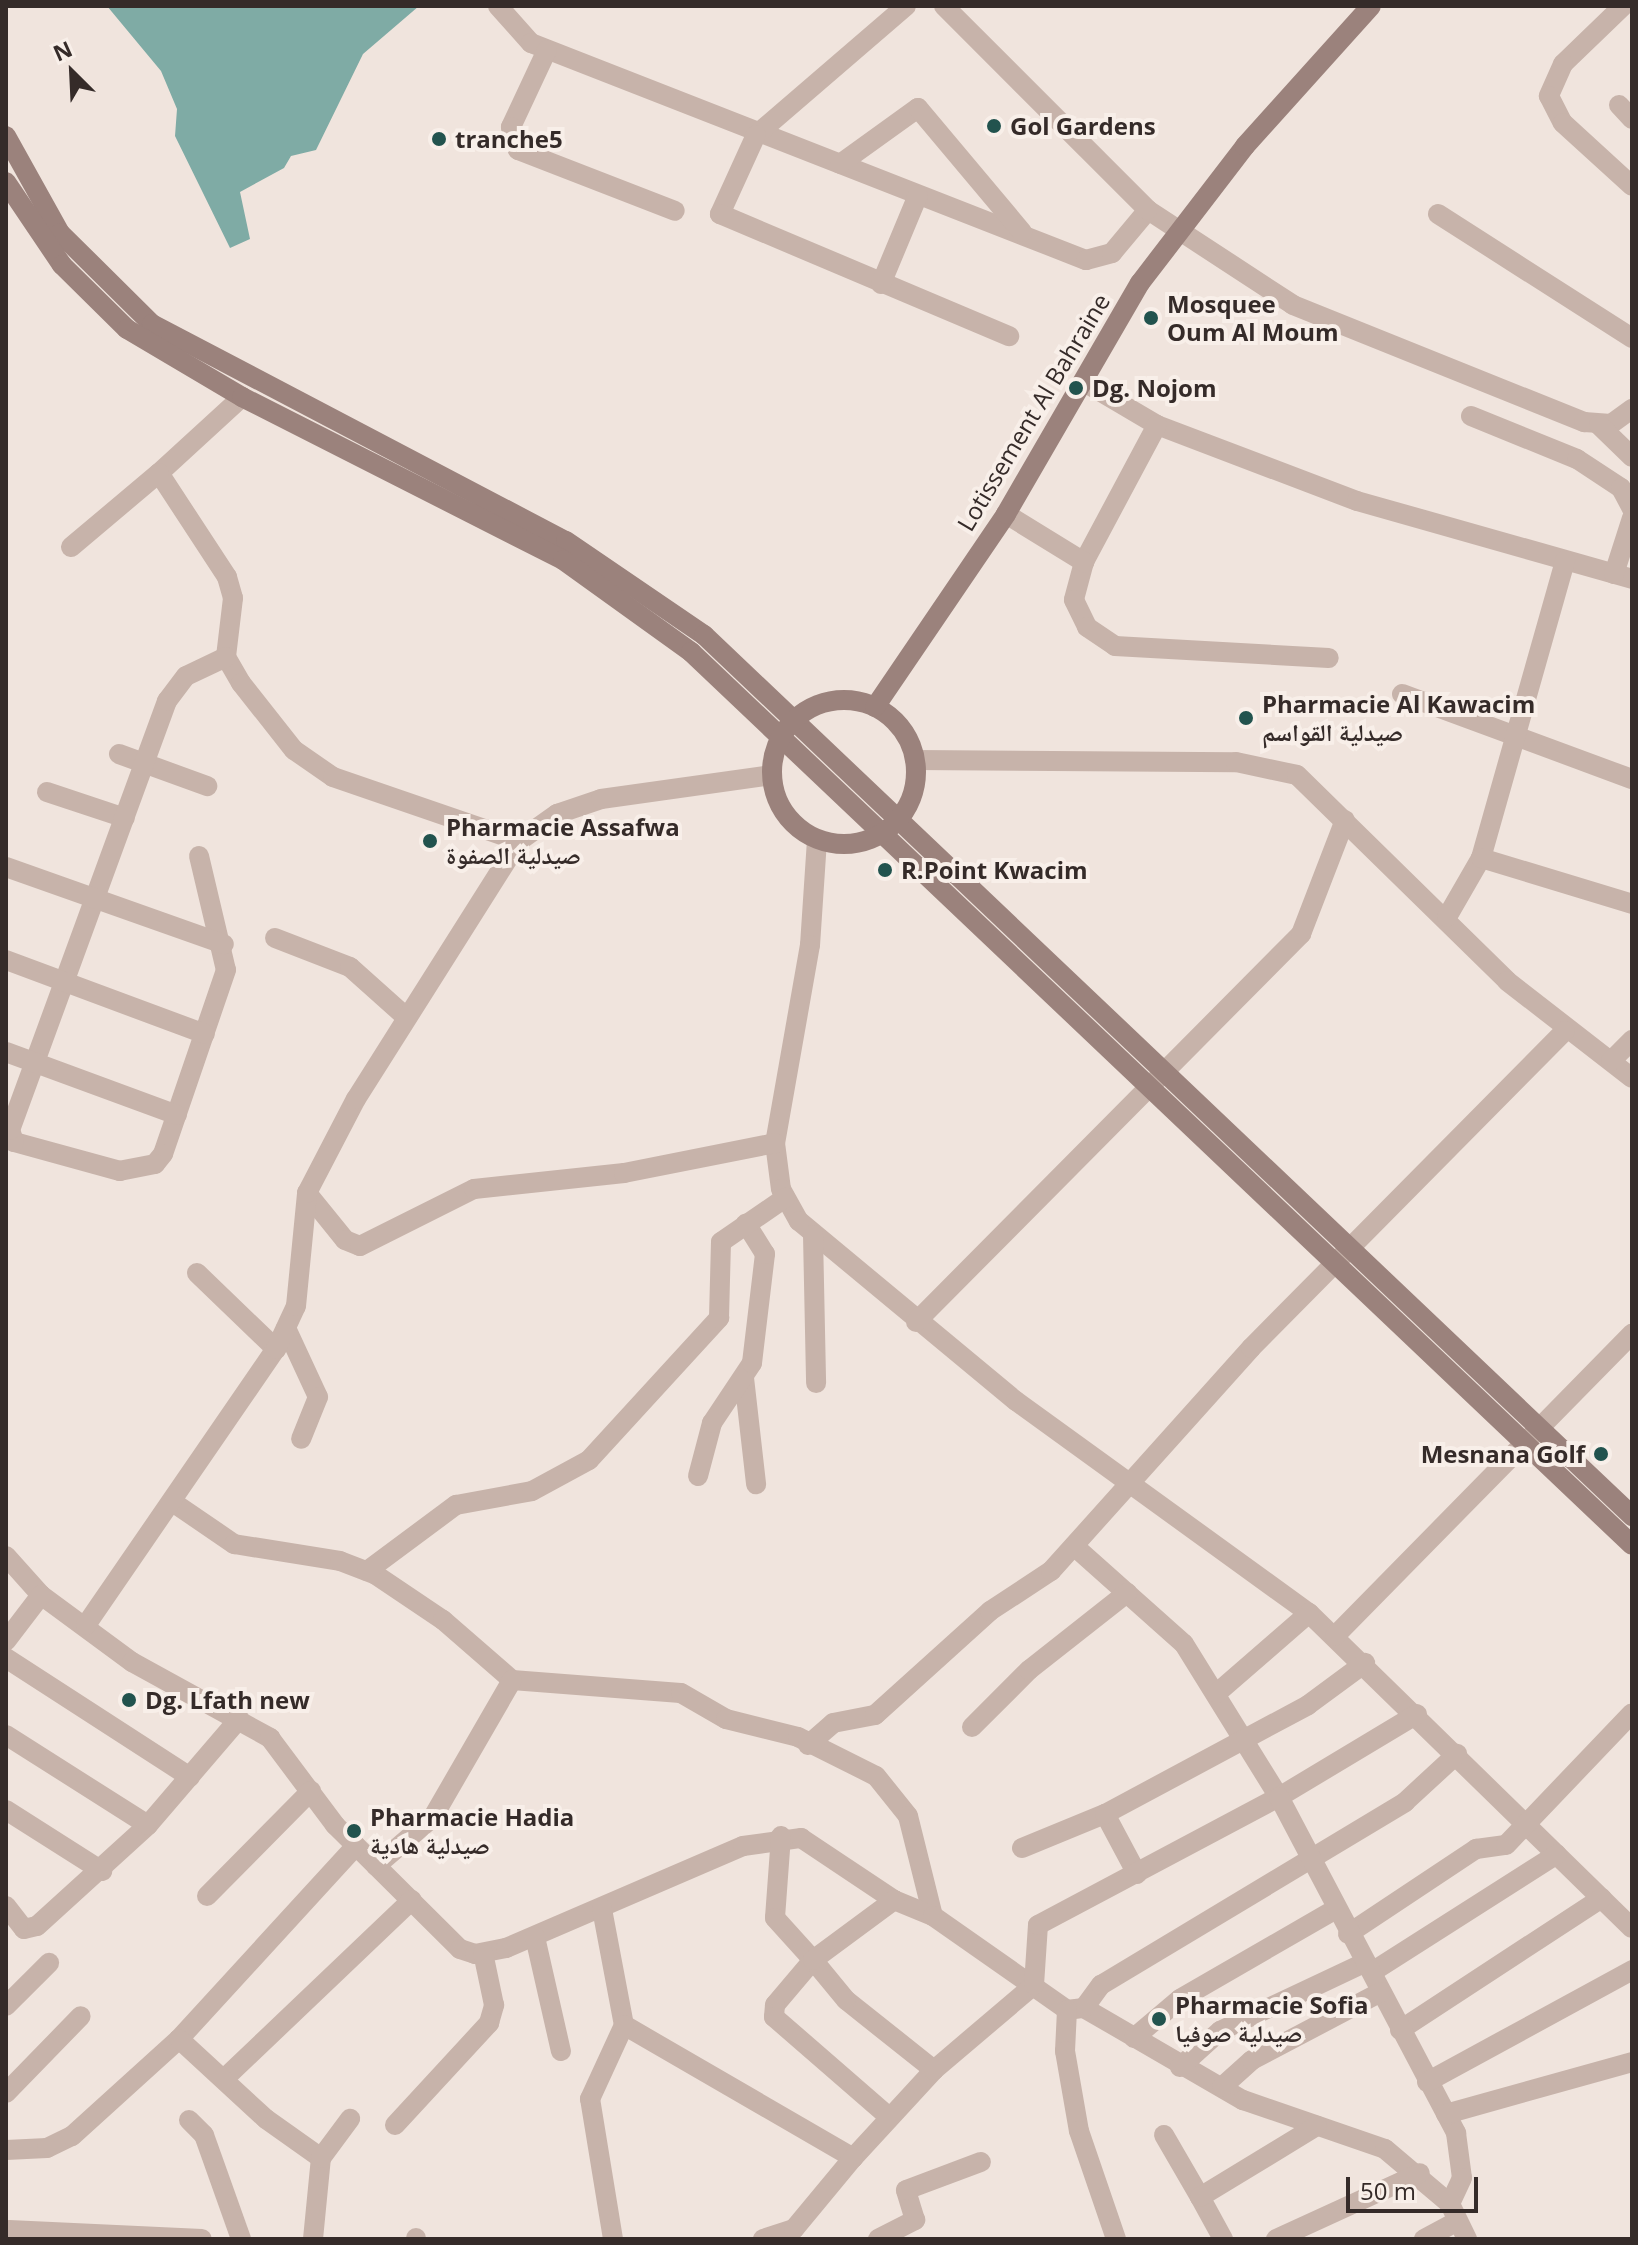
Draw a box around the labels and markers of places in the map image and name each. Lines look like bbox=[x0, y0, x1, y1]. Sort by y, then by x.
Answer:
place label: Gol Gardens bbox=[1010, 112, 1156, 140]
marker: Gol Gardens bbox=[985, 117, 1003, 135]
place label: tranche5 bbox=[455, 125, 563, 153]
marker: tranche5 bbox=[430, 130, 448, 148]
place label: Mosquee Oum Al Moum bbox=[1167, 290, 1339, 346]
marker: Mosquee Oum Al Moum bbox=[1142, 309, 1160, 327]
place label: Dg. Nojom bbox=[1092, 374, 1217, 402]
marker: Dg. Nojom bbox=[1067, 379, 1085, 397]
place label: Pharmacie Al Kawacim صيدلية القواسم bbox=[1262, 690, 1535, 746]
marker: Pharmacie Al Kawacim صيدلية القواسم bbox=[1237, 709, 1255, 727]
place label: Pharmacie Assafwa صيدلية الصفوة bbox=[446, 813, 680, 869]
marker: Pharmacie Assafwa صيدلية الصفوة bbox=[421, 832, 439, 850]
place label: R.Point Kwacim bbox=[901, 856, 1088, 884]
marker: R.Point Kwacim bbox=[876, 861, 894, 879]
place label: Mesnana Golf bbox=[1421, 1440, 1585, 1468]
marker: Mesnana Golf bbox=[1592, 1445, 1610, 1463]
place label: Dg. Lfath new bbox=[145, 1686, 310, 1714]
marker: Dg. Lfath new bbox=[120, 1691, 138, 1709]
place label: Pharmacie Hadia صيدلية هادية bbox=[370, 1803, 574, 1859]
marker: Pharmacie Hadia صيدلية هادية bbox=[345, 1822, 363, 1840]
place label: Pharmacie Sofia صيدلية صوفيا bbox=[1175, 1991, 1369, 2047]
marker: Pharmacie Sofia صيدلية صوفيا bbox=[1150, 2010, 1168, 2028]

